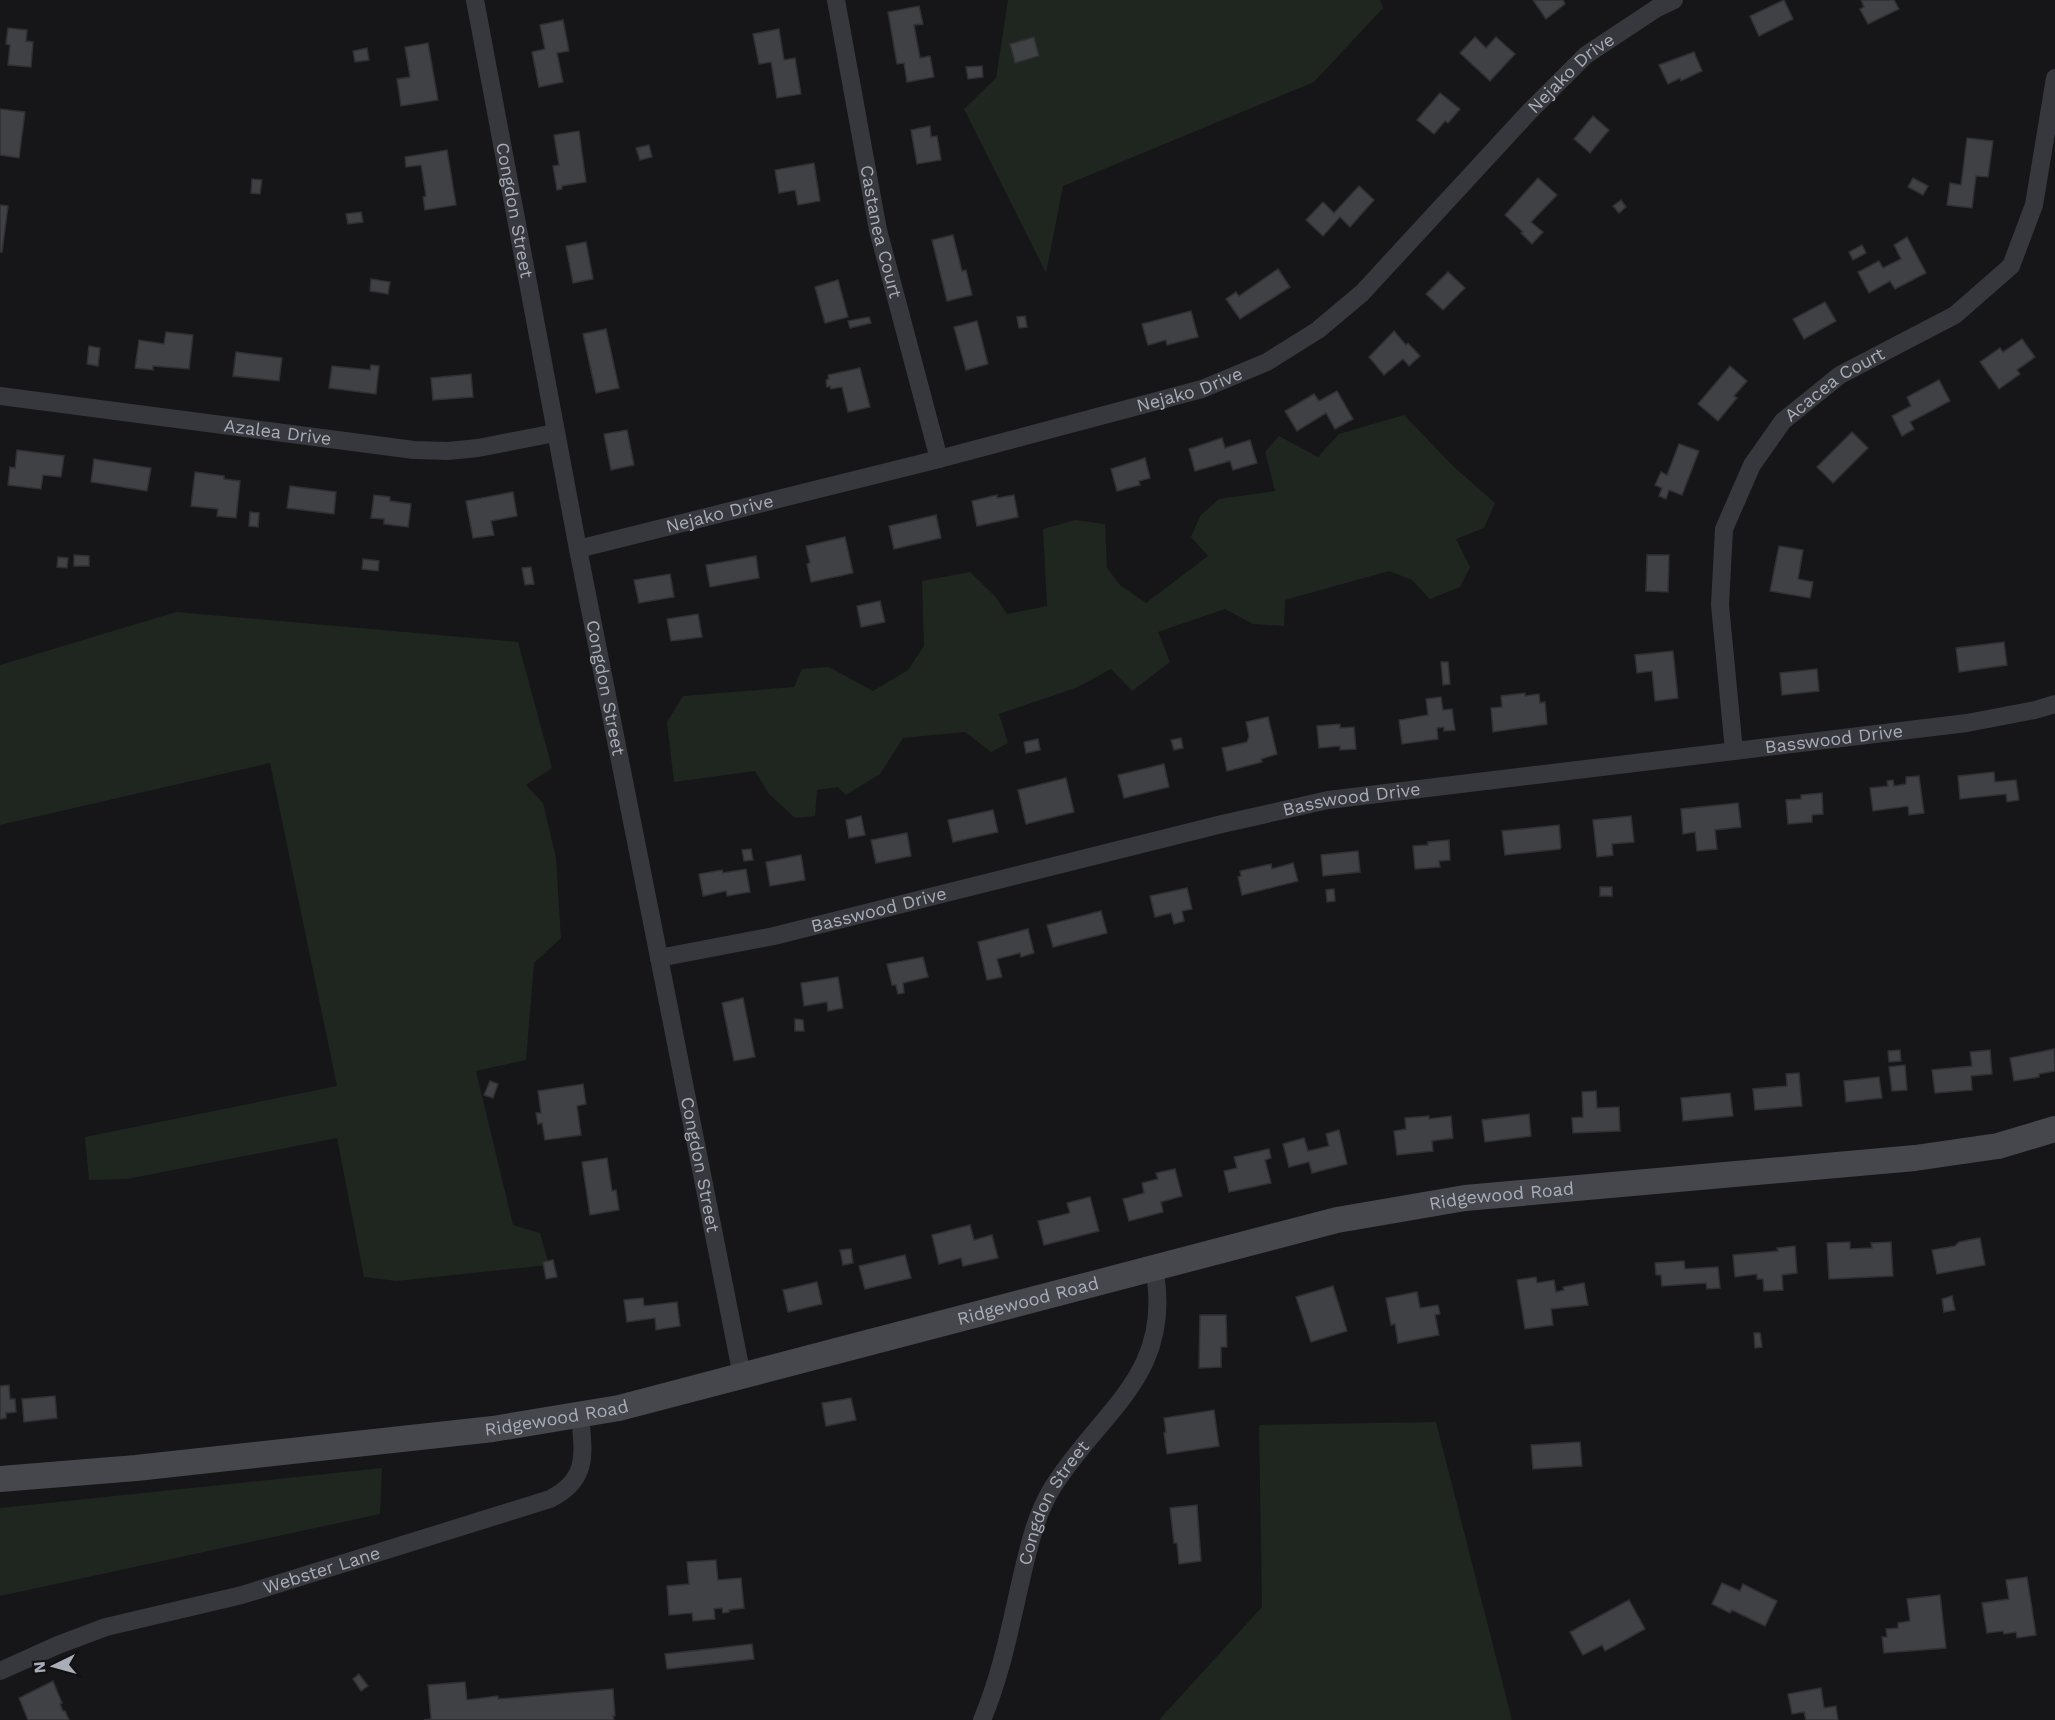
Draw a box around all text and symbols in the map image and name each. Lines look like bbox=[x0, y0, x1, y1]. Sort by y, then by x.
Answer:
street label: Nejako Drive bbox=[1523, 28, 1618, 117]
street label: Congdon Street bbox=[492, 141, 538, 280]
street label: Castanea Court bbox=[856, 163, 907, 301]
street label: Acacea Court bbox=[1780, 342, 1888, 426]
street label: Nejako Drive bbox=[1134, 362, 1245, 416]
street label: Azalea Drive bbox=[223, 414, 333, 449]
street label: Nejako Drive bbox=[664, 490, 776, 537]
street label: Congdon Street bbox=[582, 618, 630, 758]
street label: Basswood Drive bbox=[1763, 720, 1904, 757]
street label: Basswood Drive bbox=[1281, 778, 1422, 820]
street label: Basswood Drive bbox=[809, 882, 949, 936]
street label: Congdon Street bbox=[677, 1095, 724, 1234]
street label: Ridgewood Road bbox=[1427, 1177, 1575, 1214]
street label: Ridgewood Road bbox=[955, 1272, 1101, 1329]
street label: Ridgewood Road bbox=[484, 1395, 631, 1440]
street label: Congdon Street bbox=[1014, 1436, 1093, 1567]
street label: Webster Lane bbox=[260, 1542, 383, 1598]
north arrow bbox=[24, 1636, 84, 1696]
text: N bbox=[30, 1661, 50, 1674]

